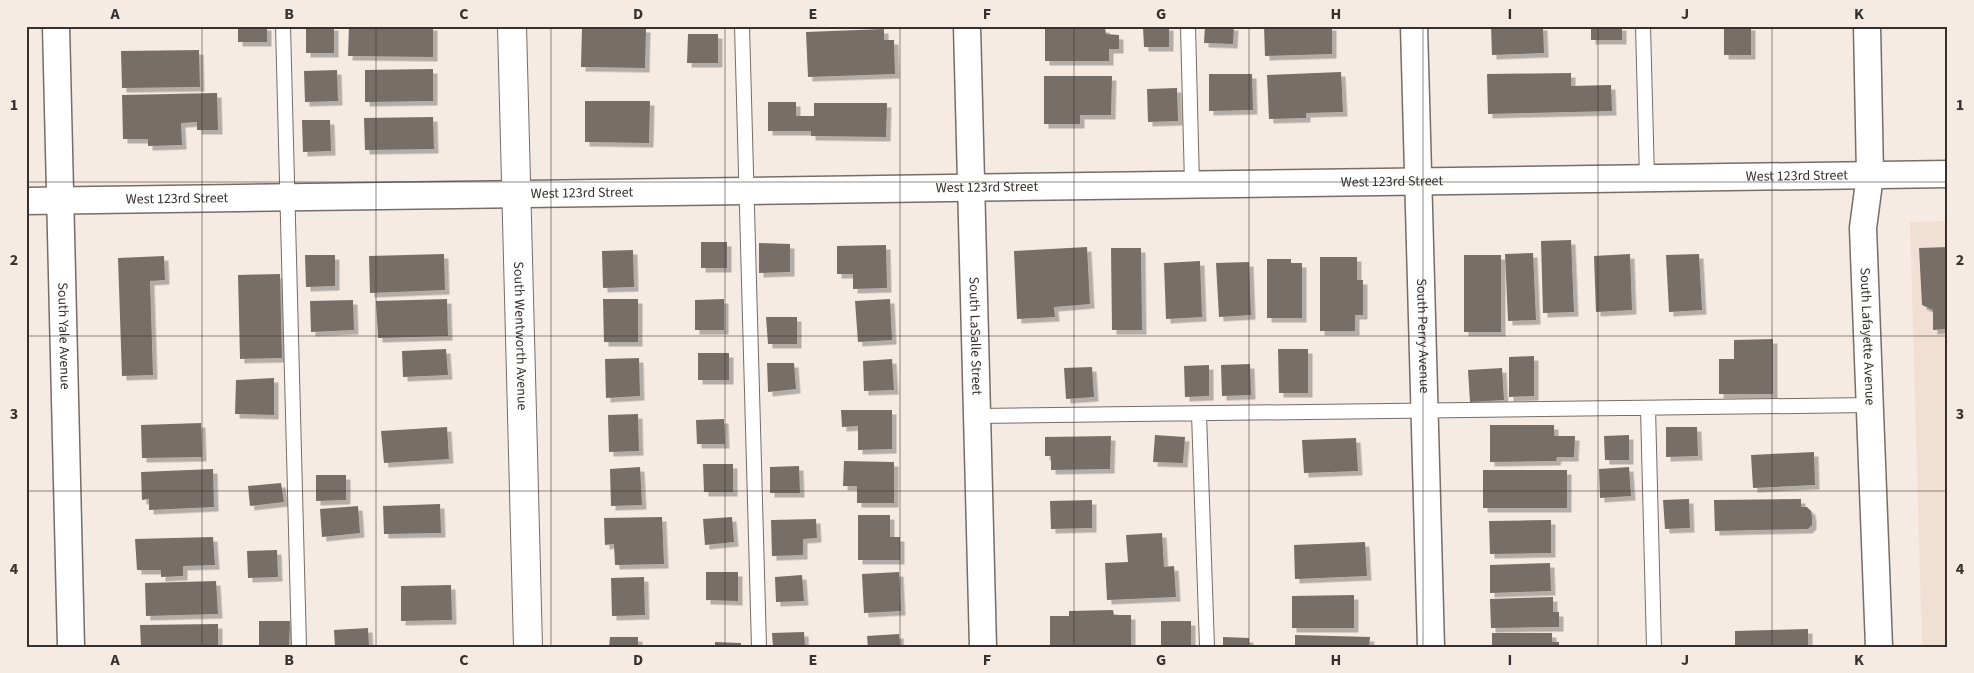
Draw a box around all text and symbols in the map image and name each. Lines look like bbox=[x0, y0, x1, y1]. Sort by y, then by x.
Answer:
text: A bbox=[109, 3, 120, 25]
text: B bbox=[284, 3, 294, 25]
text: C bbox=[459, 3, 469, 25]
text: D bbox=[633, 3, 643, 25]
text: E bbox=[809, 3, 817, 25]
text: F bbox=[983, 3, 991, 25]
text: G bbox=[1156, 3, 1166, 25]
text: H bbox=[1331, 3, 1341, 25]
text: I bbox=[1508, 3, 1512, 25]
text: J bbox=[1681, 3, 1689, 25]
text: K bbox=[1854, 3, 1864, 25]
text: 1 bbox=[10, 94, 18, 116]
text: 1 bbox=[1956, 94, 1964, 116]
street label: West 123rd Street bbox=[1745, 165, 1848, 187]
street label: West 123rd Street bbox=[1341, 171, 1443, 193]
street label: West 123rd Street bbox=[936, 177, 1039, 198]
street label: West 123rd Street bbox=[531, 182, 634, 204]
street label: West 123rd Street bbox=[126, 188, 229, 210]
text: 2 bbox=[10, 249, 18, 271]
text: 2 bbox=[1956, 249, 1964, 271]
street label: South Wentworth Avenue bbox=[508, 261, 532, 411]
street label: South Lafayette Avenue bbox=[1855, 267, 1880, 406]
street label: South LaSalle Street bbox=[963, 276, 987, 396]
street label: South Perry Avenue bbox=[1411, 278, 1434, 394]
street label: South Yale Avenue bbox=[52, 282, 75, 390]
text: 3 bbox=[10, 403, 18, 425]
text: 3 bbox=[1956, 403, 1964, 425]
text: 4 bbox=[10, 558, 19, 580]
text: 4 bbox=[1956, 558, 1965, 580]
text: A bbox=[109, 649, 120, 671]
text: B bbox=[284, 649, 294, 671]
text: C bbox=[459, 649, 469, 671]
text: D bbox=[633, 649, 643, 671]
text: E bbox=[809, 649, 817, 671]
text: F bbox=[983, 649, 991, 671]
text: G bbox=[1156, 649, 1166, 671]
text: H bbox=[1331, 649, 1341, 671]
text: I bbox=[1508, 649, 1512, 671]
text: J bbox=[1681, 649, 1689, 671]
text: K bbox=[1854, 649, 1864, 671]

